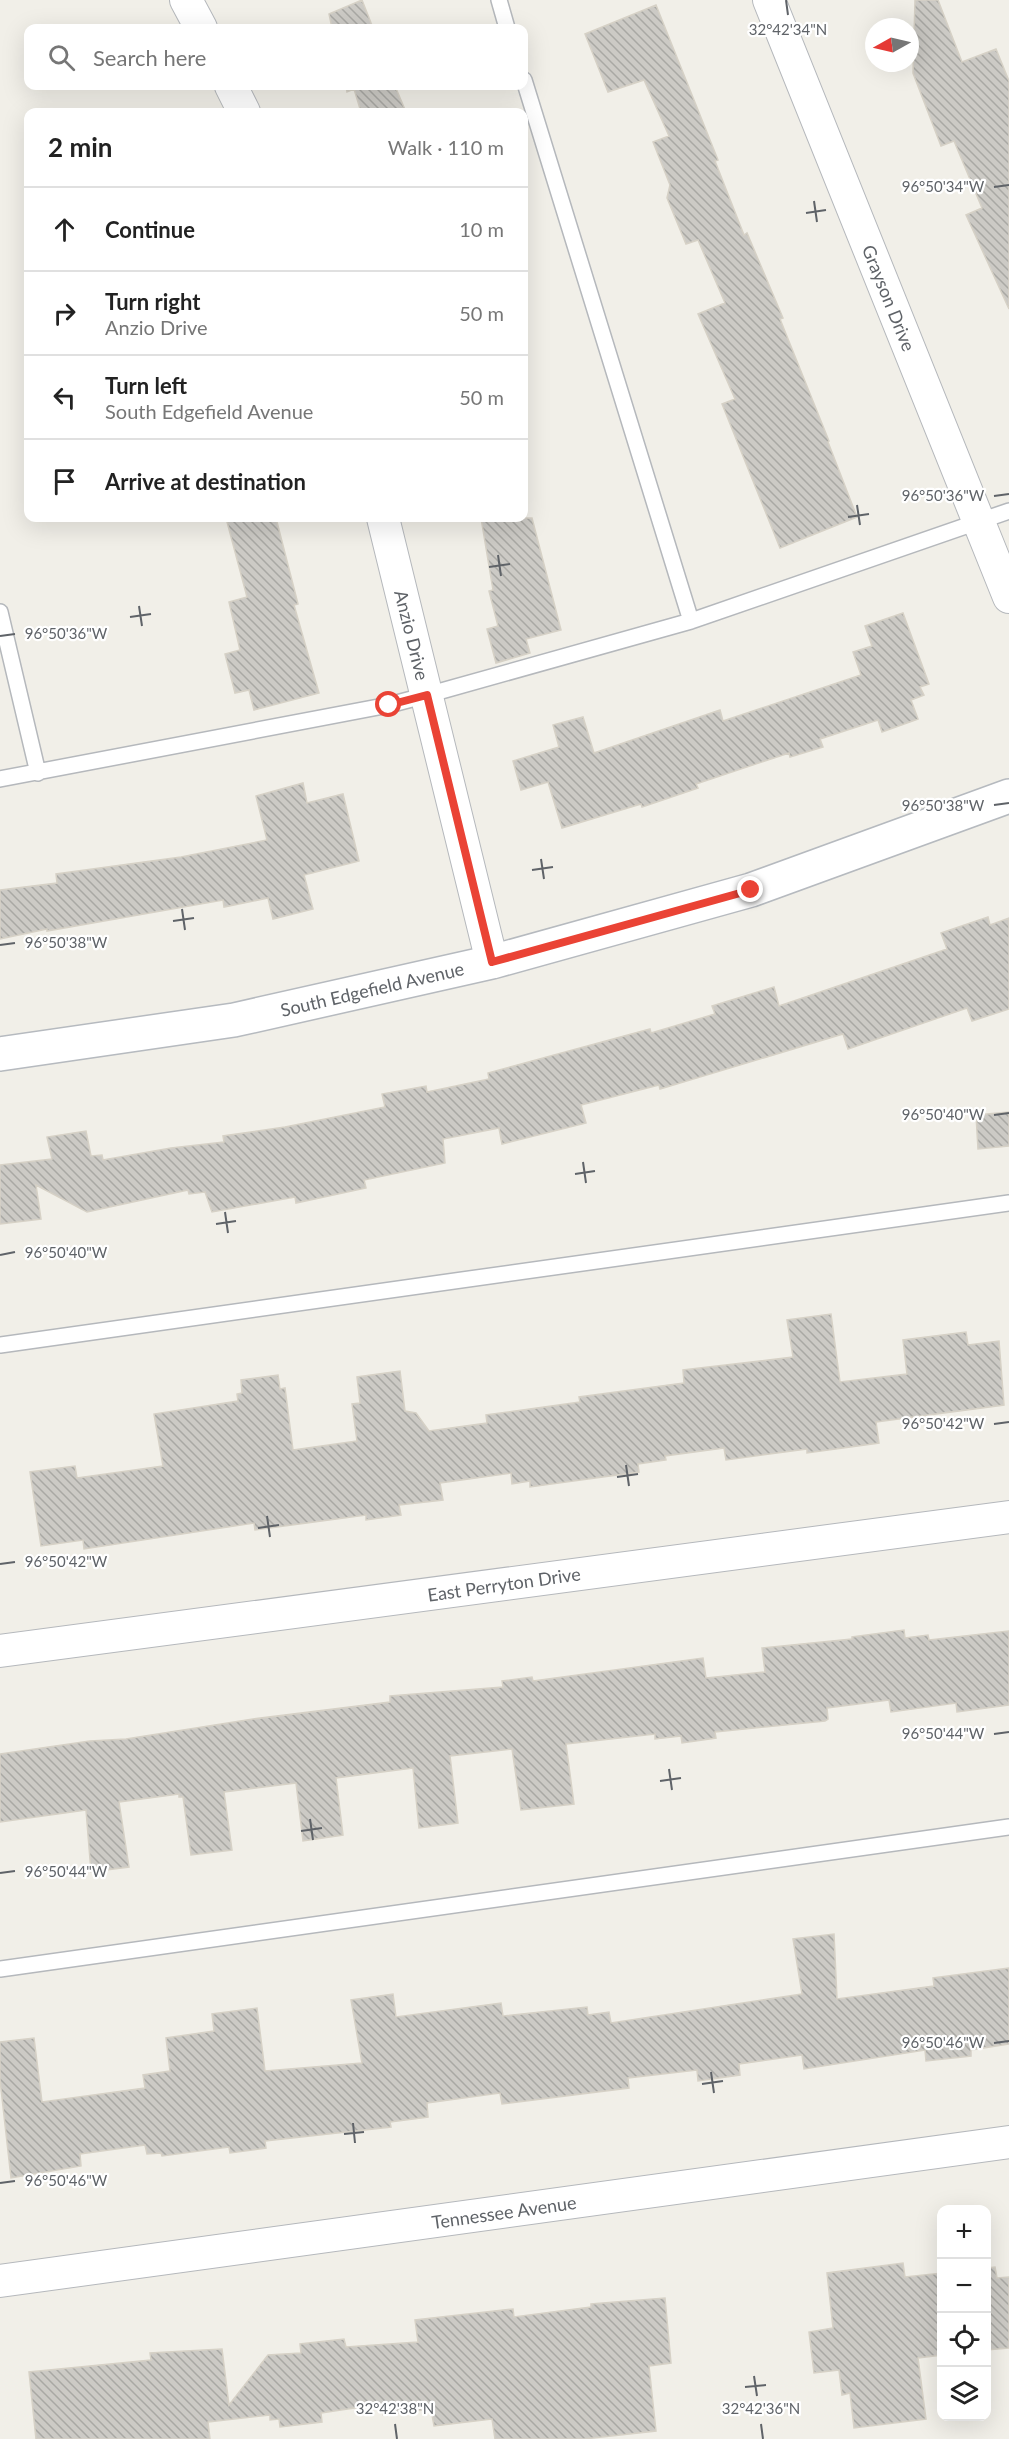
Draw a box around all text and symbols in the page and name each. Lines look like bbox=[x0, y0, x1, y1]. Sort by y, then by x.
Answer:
north arrow bbox=[865, 18, 919, 72]
text: 32°42'34"N bbox=[749, 20, 827, 38]
search box bbox=[24, 24, 528, 90]
icon: search bbox=[45, 41, 78, 74]
text: Search here bbox=[93, 44, 206, 71]
text: 2 min bbox=[48, 131, 112, 163]
text: Walk · 110 m bbox=[388, 135, 504, 159]
text: 96°50'34"W bbox=[902, 177, 985, 195]
icon: ahead bbox=[48, 213, 81, 246]
text: Continue bbox=[105, 216, 195, 243]
text: 10 m bbox=[459, 217, 504, 241]
street label: Grayson Drive bbox=[858, 242, 920, 354]
text: Turn right bbox=[105, 288, 200, 315]
icon: right bbox=[48, 297, 81, 330]
text: 50 m bbox=[459, 301, 504, 325]
text: Anzio Drive bbox=[105, 315, 208, 339]
text: Turn left bbox=[105, 372, 187, 399]
icon: left bbox=[48, 381, 81, 414]
text: 50 m bbox=[459, 385, 504, 409]
text: South Edgefield Avenue bbox=[105, 399, 313, 423]
icon: arrive bbox=[48, 465, 81, 498]
text: Arrive at destination bbox=[105, 468, 306, 495]
text: 96°50'36"W bbox=[902, 486, 985, 504]
street label: Anzio Drive bbox=[390, 588, 434, 682]
text: 96°50'36"W bbox=[25, 624, 108, 642]
route start bbox=[375, 691, 401, 717]
text: 96°50'38"W bbox=[902, 796, 985, 814]
route end bbox=[737, 876, 763, 902]
text: 96°50'38"W bbox=[25, 933, 108, 951]
street label: South Edgefield Avenue bbox=[278, 957, 466, 1021]
text: 96°50'40"W bbox=[902, 1105, 985, 1123]
text: 96°50'40"W bbox=[25, 1243, 108, 1261]
text: 96°50'42"W bbox=[902, 1414, 985, 1432]
text: 96°50'42"W bbox=[25, 1552, 108, 1570]
street label: East Perryton Drive bbox=[426, 1562, 582, 1606]
text: 96°50'44"W bbox=[902, 1724, 985, 1742]
text: 96°50'44"W bbox=[25, 1862, 108, 1880]
text: 96°50'46"W bbox=[902, 2033, 985, 2051]
text: 96°50'46"W bbox=[25, 2171, 108, 2189]
street label: Tennessee Avenue bbox=[430, 2191, 578, 2233]
map controls bbox=[937, 2205, 991, 2421]
button: + bbox=[937, 2205, 991, 2259]
button: − bbox=[937, 2259, 991, 2313]
button: locate bbox=[937, 2313, 991, 2367]
button: layers bbox=[937, 2367, 991, 2421]
text: 32°42'38"N bbox=[356, 2399, 434, 2417]
text: 32°42'36"N bbox=[722, 2399, 800, 2417]

